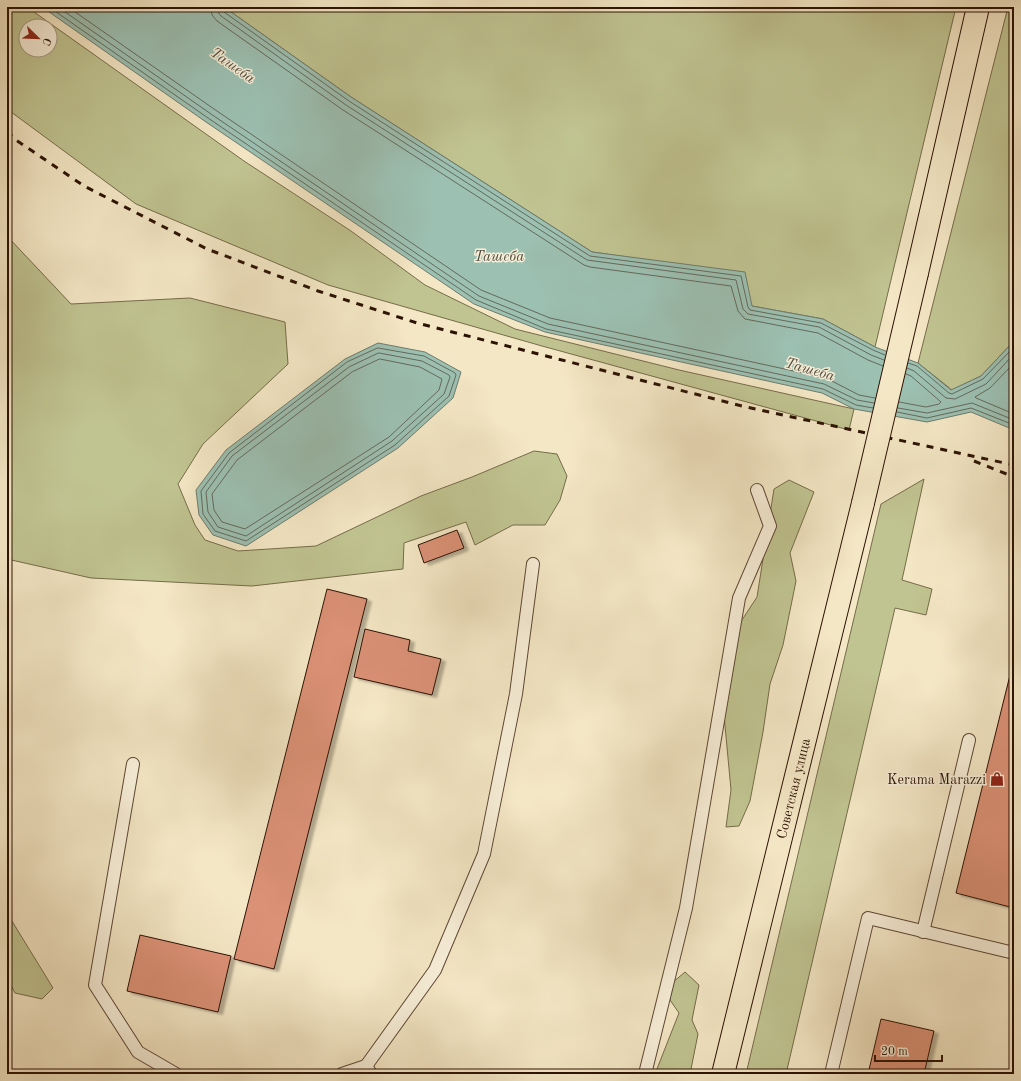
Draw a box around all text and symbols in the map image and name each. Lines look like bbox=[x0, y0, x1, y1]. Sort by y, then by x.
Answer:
north arrow bbox=[18, 18, 58, 58]
text: С bbox=[39, 36, 52, 47]
water label: Ташеба bbox=[207, 45, 258, 87]
water label: Ташеба bbox=[474, 249, 524, 265]
water label: Ташеба bbox=[783, 355, 836, 385]
street label: Советская улица bbox=[775, 737, 813, 841]
shop icon: Kerama Marazzi bbox=[989, 771, 1005, 787]
place label: Kerama Marazzi bbox=[887, 773, 986, 787]
scale bar bbox=[875, 1037, 942, 1063]
text: 20 m bbox=[881, 1046, 908, 1058]

